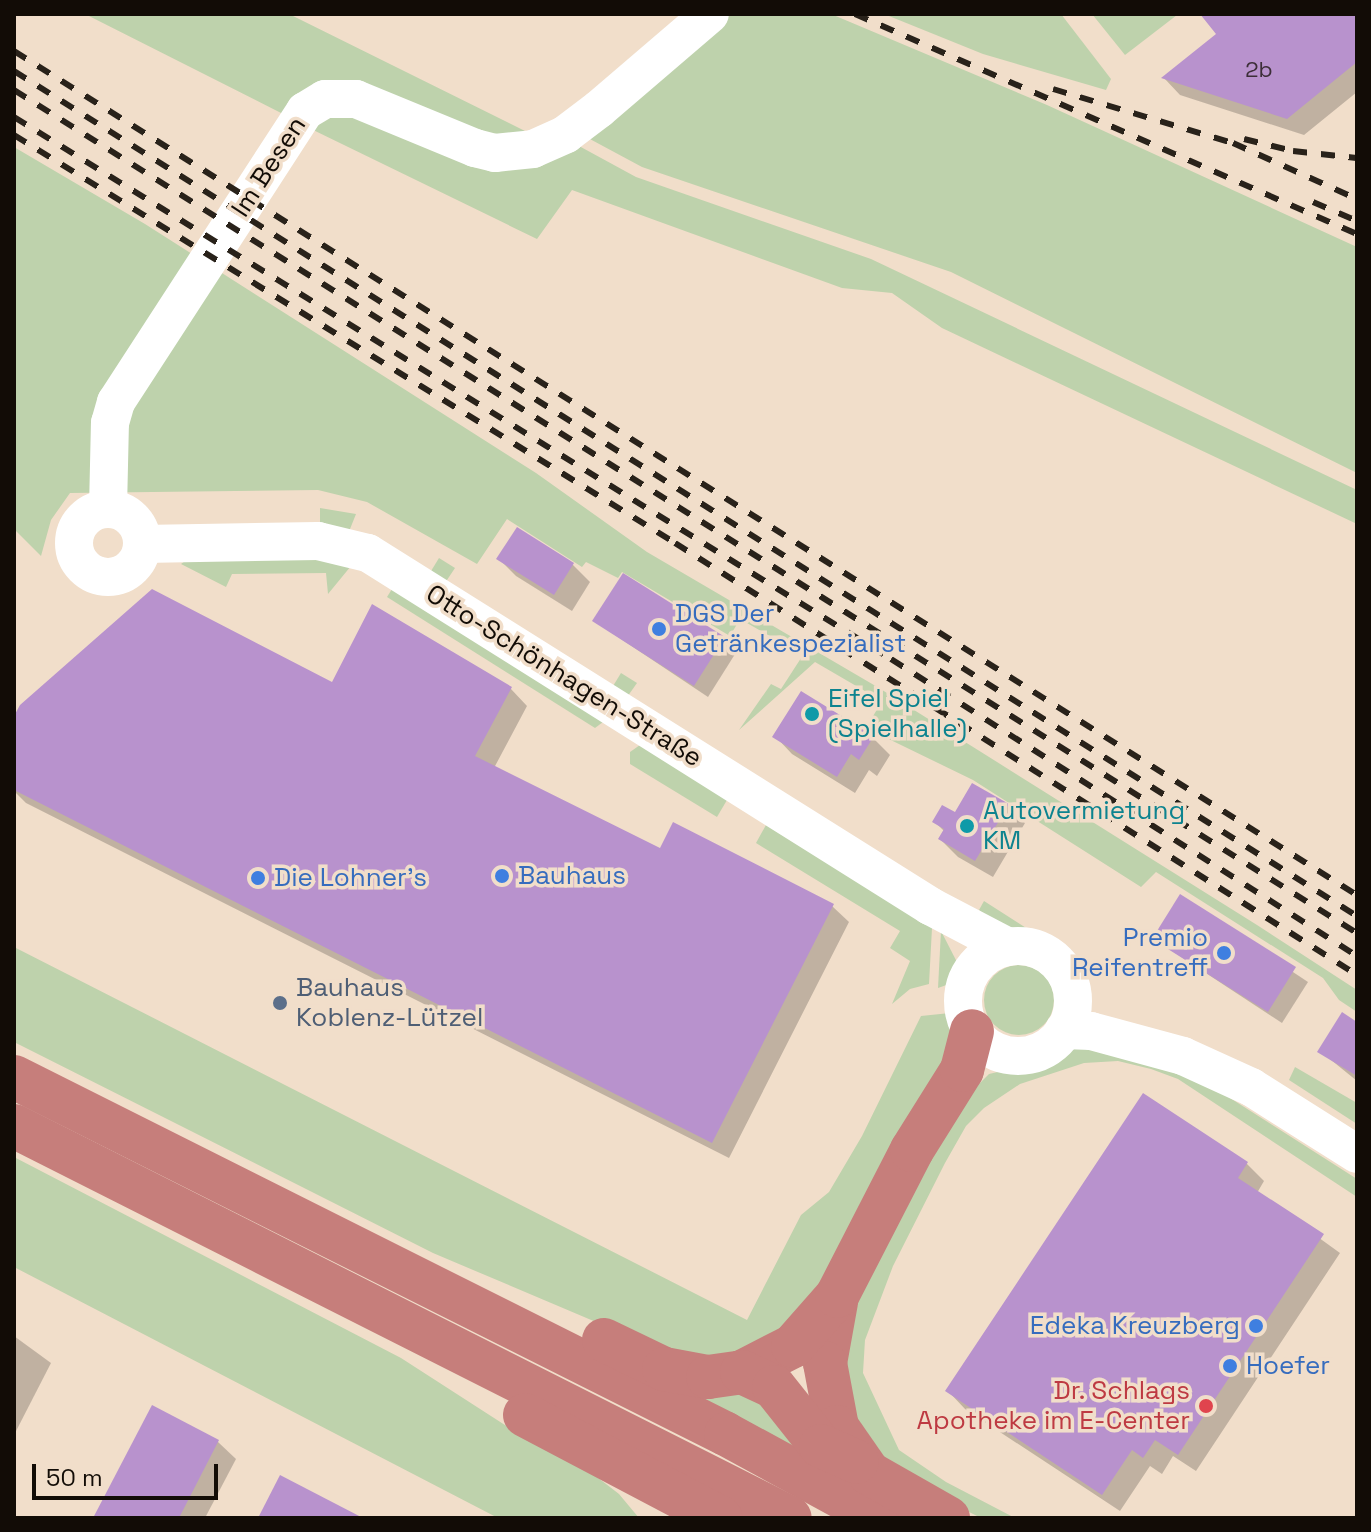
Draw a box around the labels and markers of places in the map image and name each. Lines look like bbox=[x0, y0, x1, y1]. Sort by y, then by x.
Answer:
place label: DGS Der Getränkespezialist bbox=[675, 598, 906, 660]
marker: DGS Der Getränkespezialist bbox=[650, 620, 668, 638]
place label: Eifel Spiel (Spielhalle) bbox=[828, 683, 967, 744]
marker: Eifel Spiel (Spielhalle) bbox=[803, 705, 821, 723]
place label: Autovermietung KM bbox=[983, 795, 1185, 856]
marker: Autovermietung KM bbox=[958, 817, 976, 835]
place label: Bauhaus bbox=[518, 860, 626, 892]
place label: Die Lohner's bbox=[274, 862, 427, 894]
marker: Bauhaus bbox=[493, 867, 511, 885]
marker: Die Lohner's bbox=[249, 869, 267, 887]
place label: Premio Reifentreff bbox=[1072, 922, 1208, 984]
marker: Premio Reifentreff bbox=[1215, 944, 1233, 962]
place label: Bauhaus Koblenz-Lützel bbox=[296, 972, 483, 1034]
marker: Bauhaus Koblenz-Lützel bbox=[271, 994, 289, 1012]
place label: Edeka Kreuzberg bbox=[1030, 1310, 1240, 1342]
marker: Edeka Kreuzberg bbox=[1247, 1317, 1265, 1335]
place label: Hoefer bbox=[1246, 1350, 1330, 1382]
marker: Hoefer bbox=[1221, 1357, 1239, 1375]
place label: Dr. Schlags Apotheke im E-Center bbox=[917, 1375, 1190, 1436]
marker: Dr. Schlags Apotheke im E-Center bbox=[1197, 1397, 1215, 1415]

